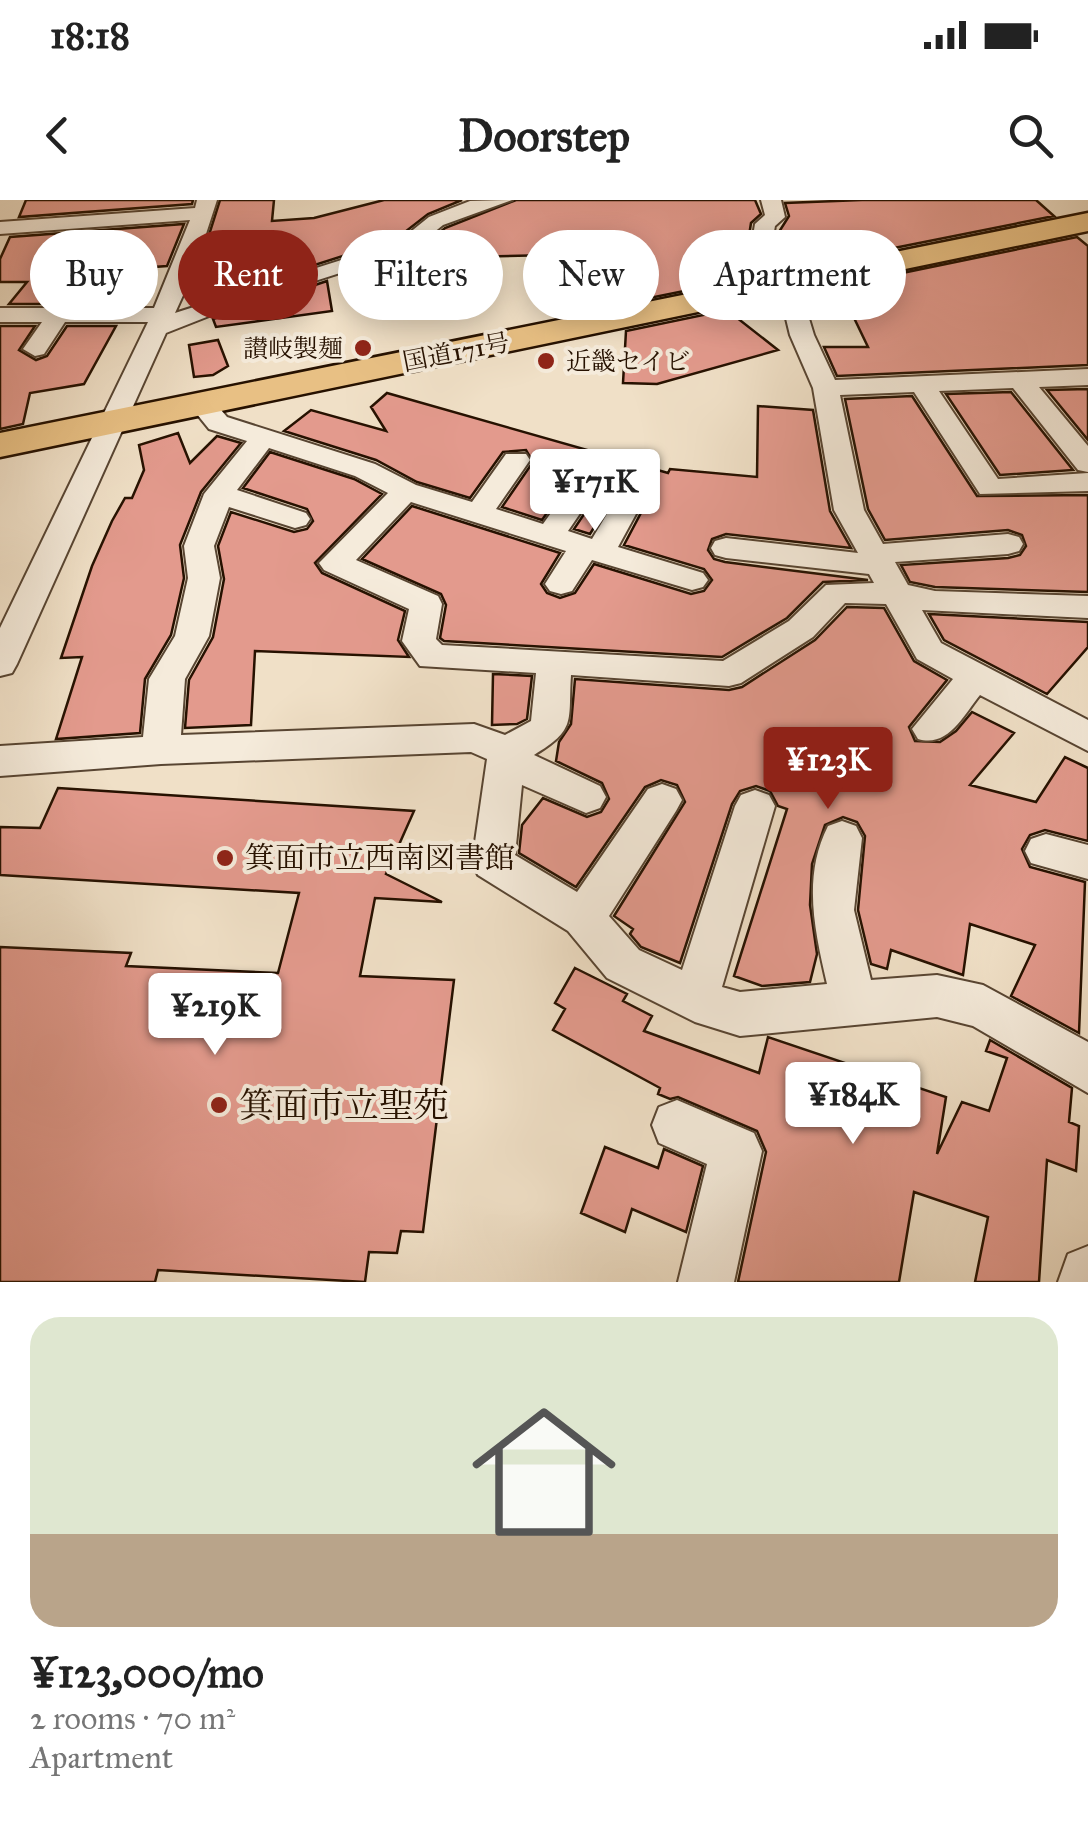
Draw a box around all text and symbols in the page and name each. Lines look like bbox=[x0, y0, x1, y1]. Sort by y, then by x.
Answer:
text: 18:18 bbox=[50, 12, 130, 58]
icon: back bbox=[30, 108, 85, 163]
text: Doorstep bbox=[458, 108, 630, 163]
icon: search bbox=[1003, 108, 1058, 163]
chip: Buy bbox=[30, 230, 158, 320]
chip: Rent bbox=[178, 230, 318, 320]
chip: Filters bbox=[338, 230, 503, 320]
chip: New bbox=[523, 230, 659, 320]
chip: Apartment bbox=[679, 230, 906, 320]
street label: 国道171号 bbox=[400, 326, 512, 378]
place label: 讃岐製麺 bbox=[243, 333, 343, 364]
marker: 讃岐製麺 bbox=[352, 337, 374, 359]
place label: 近畿セイビ bbox=[566, 346, 690, 377]
marker: 近畿セイビ bbox=[535, 350, 557, 372]
pin: ¥171K bbox=[525, 449, 665, 534]
text: ¥171K bbox=[552, 462, 638, 501]
pin: ¥123K bbox=[758, 727, 898, 812]
text: ¥123K bbox=[786, 740, 870, 779]
place label: 箕面市立西南図書館 bbox=[245, 840, 515, 876]
marker: 箕面市立西南図書館 bbox=[214, 847, 236, 869]
pin: ¥219K bbox=[145, 973, 285, 1058]
text: ¥219K bbox=[170, 986, 260, 1025]
pin: ¥184K bbox=[783, 1062, 923, 1147]
text: ¥184K bbox=[807, 1075, 899, 1114]
place label: 箕面市立聖苑 bbox=[239, 1084, 449, 1127]
marker: 箕面市立聖苑 bbox=[208, 1094, 230, 1116]
icon: home bbox=[454, 1382, 634, 1562]
text: ¥123,000/mo bbox=[30, 1647, 264, 1699]
text: 2 rooms · 70 m² bbox=[30, 1699, 235, 1738]
text: Apartment bbox=[30, 1738, 173, 1777]

